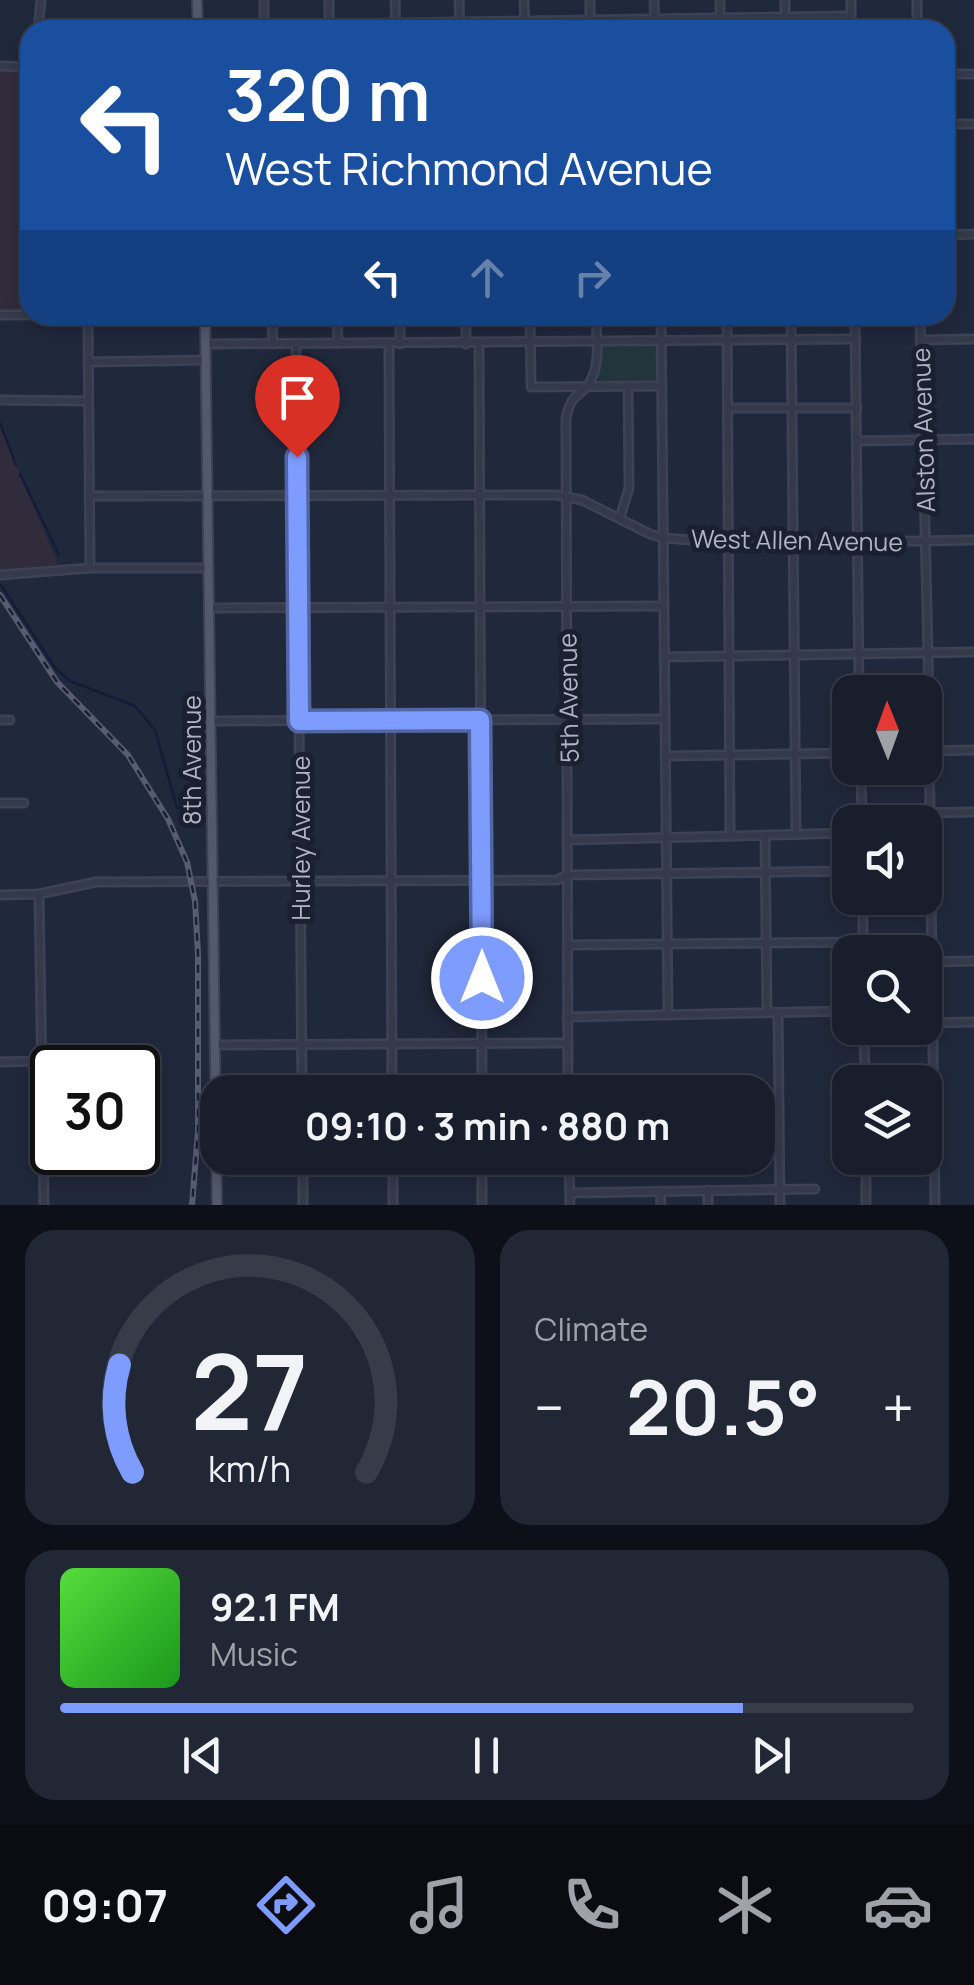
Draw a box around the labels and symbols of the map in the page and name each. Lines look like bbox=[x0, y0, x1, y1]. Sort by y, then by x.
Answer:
street label: Alston Avenue bbox=[903, 347, 943, 513]
pin bbox=[255, 355, 340, 458]
street label: West Allen Avenue bbox=[691, 521, 903, 559]
street label: 5th Avenue bbox=[549, 633, 587, 763]
north arrow bbox=[832, 675, 942, 785]
street label: 8th Avenue bbox=[174, 695, 209, 825]
street label: Hurley Avenue bbox=[283, 756, 318, 920]
position arrow bbox=[430, 926, 534, 1030]
speed limit sign: 30 bbox=[30, 1045, 160, 1175]

